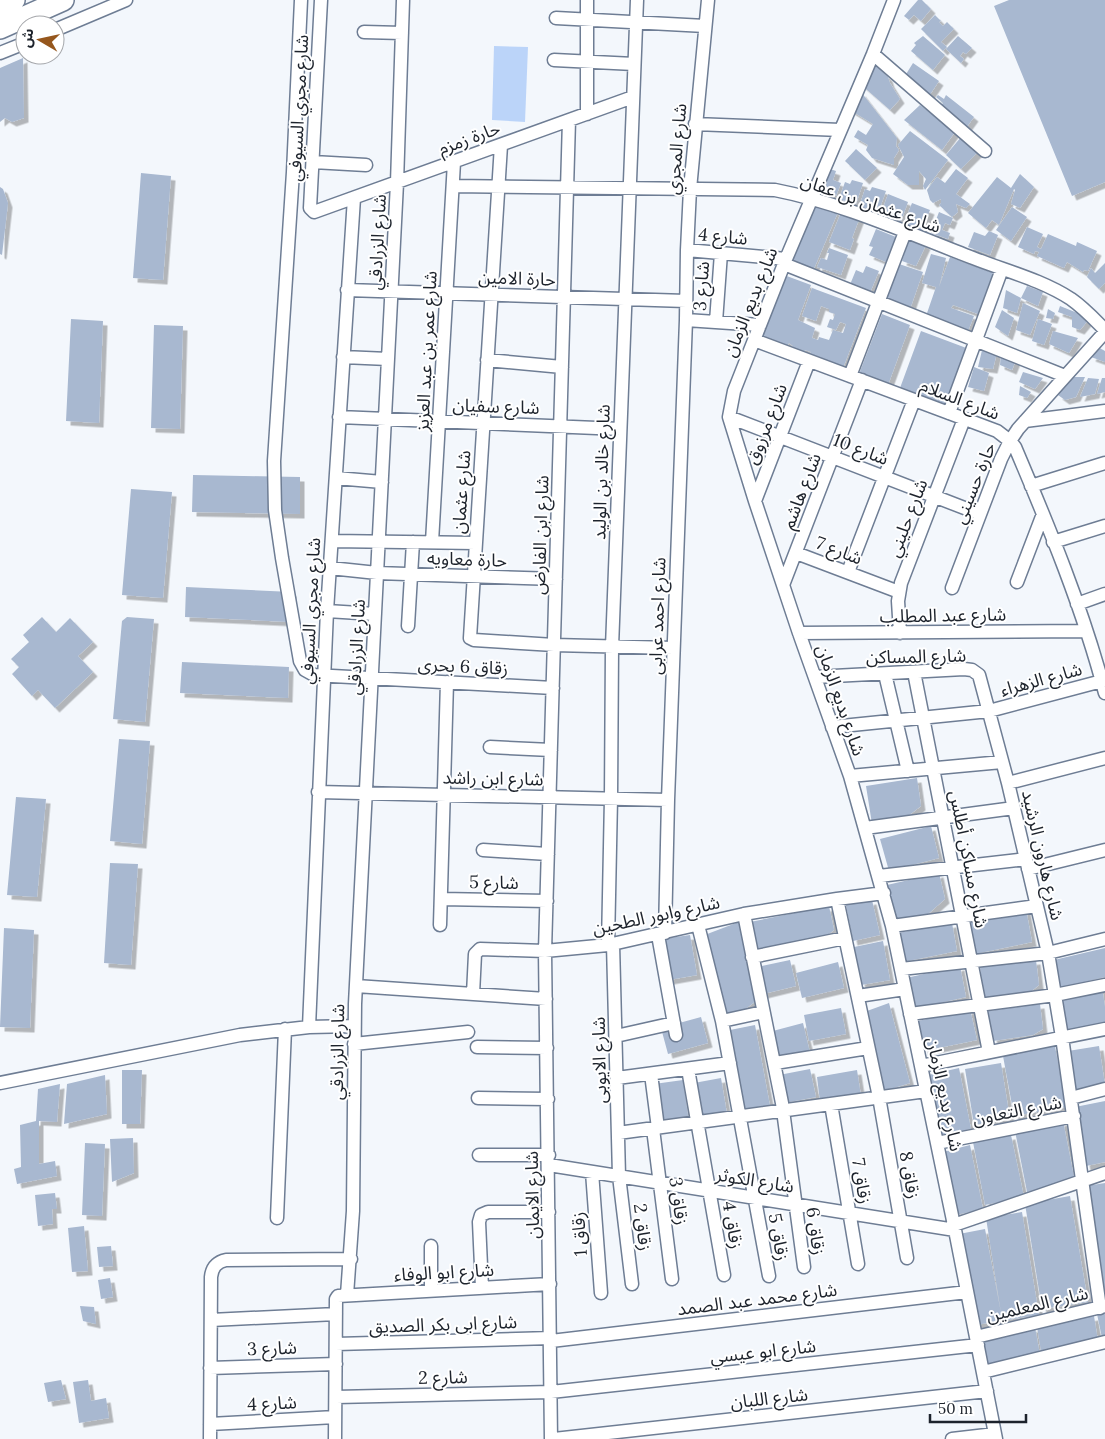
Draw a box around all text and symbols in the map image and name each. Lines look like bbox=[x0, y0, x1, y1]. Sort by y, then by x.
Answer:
north arrow bbox=[15, 15, 65, 65]
text: ش bbox=[17, 27, 38, 49]
street label: شارع مجري السيوفي bbox=[283, 34, 316, 182]
street label: شارع المجري bbox=[661, 102, 694, 196]
street label: حارة زمزم bbox=[435, 116, 504, 163]
street label: شارع عثمان بن عفان bbox=[797, 168, 944, 241]
street label: شارع الزرادقي bbox=[363, 193, 394, 291]
street label: شارع 4 bbox=[697, 222, 749, 253]
street label: شارع بديع الزمان bbox=[718, 244, 785, 361]
street label: شارع 3 bbox=[688, 260, 717, 312]
street label: حارة الامين bbox=[478, 265, 556, 291]
street label: شارع عمر بن عبد العزيز bbox=[410, 270, 445, 433]
street label: شارع السلام bbox=[916, 373, 1003, 428]
street label: شارع مرزوق bbox=[740, 380, 795, 469]
street label: شارع سفيان bbox=[452, 393, 540, 422]
street label: شارع خالد بن الوليد bbox=[587, 404, 618, 540]
street label: شارع 10 bbox=[829, 428, 892, 473]
street label: حارة حسيني bbox=[947, 439, 1003, 528]
street label: شارع عثمان bbox=[447, 450, 478, 535]
street label: شارع هاشم bbox=[776, 450, 829, 533]
street label: شارع ابن الفارض bbox=[526, 475, 557, 595]
street label: شارع حليني bbox=[882, 476, 935, 561]
street label: شارع 7 bbox=[811, 531, 866, 572]
street label: شارع مجري السيوفي bbox=[295, 537, 328, 685]
street label: حارة معاويه bbox=[427, 546, 507, 572]
street label: شارع احمد عرابى bbox=[643, 557, 674, 675]
street label: شارع الزرادقي bbox=[342, 598, 373, 696]
street label: شارع عبد المطلب bbox=[880, 602, 1007, 631]
street label: شارع بديع الزمان bbox=[808, 641, 871, 760]
street label: شارع المساكن bbox=[866, 644, 966, 671]
street label: زقاق 6 بحرى bbox=[417, 652, 509, 680]
street label: شارع الزهراء bbox=[998, 657, 1085, 704]
street label: شارع ابن راشد bbox=[442, 766, 544, 793]
street label: شارع مساكن أطلس bbox=[941, 788, 994, 930]
street label: شارع هارون الرشيد bbox=[1014, 788, 1069, 923]
street label: شارع 5 bbox=[469, 870, 519, 897]
street label: شارع وابور الطحين bbox=[590, 890, 723, 943]
street label: شارع الزرادقي bbox=[325, 1004, 352, 1100]
street label: شارع الايوبى bbox=[587, 1016, 614, 1103]
street label: شارع بديع الزمان bbox=[919, 1035, 968, 1154]
street label: شارع التعاون bbox=[970, 1090, 1064, 1133]
street label: زقاق 8 bbox=[894, 1149, 926, 1201]
street label: شارع الايمان bbox=[520, 1151, 547, 1239]
street label: زقاق 7 bbox=[847, 1156, 877, 1206]
street label: شارع الكوثر bbox=[713, 1162, 796, 1200]
street label: زقاق 3 bbox=[664, 1176, 694, 1226]
street label: زقاق 4 bbox=[718, 1199, 748, 1251]
street label: زقاق 2 bbox=[629, 1202, 657, 1252]
street label: زقاق 6 bbox=[801, 1205, 831, 1257]
street label: زقاق 1 bbox=[566, 1211, 592, 1257]
street label: زقاق 5 bbox=[764, 1211, 794, 1263]
street label: شارع ابو الوفاء bbox=[393, 1258, 495, 1289]
street label: شارع محمد عبد الصمد bbox=[676, 1278, 839, 1323]
street label: شارع المعلمين bbox=[984, 1281, 1091, 1330]
street label: شارع ابى بكر الصديق bbox=[368, 1310, 518, 1341]
street label: شارع ابو عيسي bbox=[709, 1334, 817, 1371]
street label: شارع 3 bbox=[247, 1336, 297, 1363]
street label: شارع 2 bbox=[418, 1365, 468, 1392]
street label: شارع اللبان bbox=[729, 1382, 809, 1416]
street label: شارع 4 bbox=[247, 1390, 298, 1419]
scale bar bbox=[930, 1392, 1026, 1424]
text: 50 m bbox=[938, 1399, 973, 1418]

